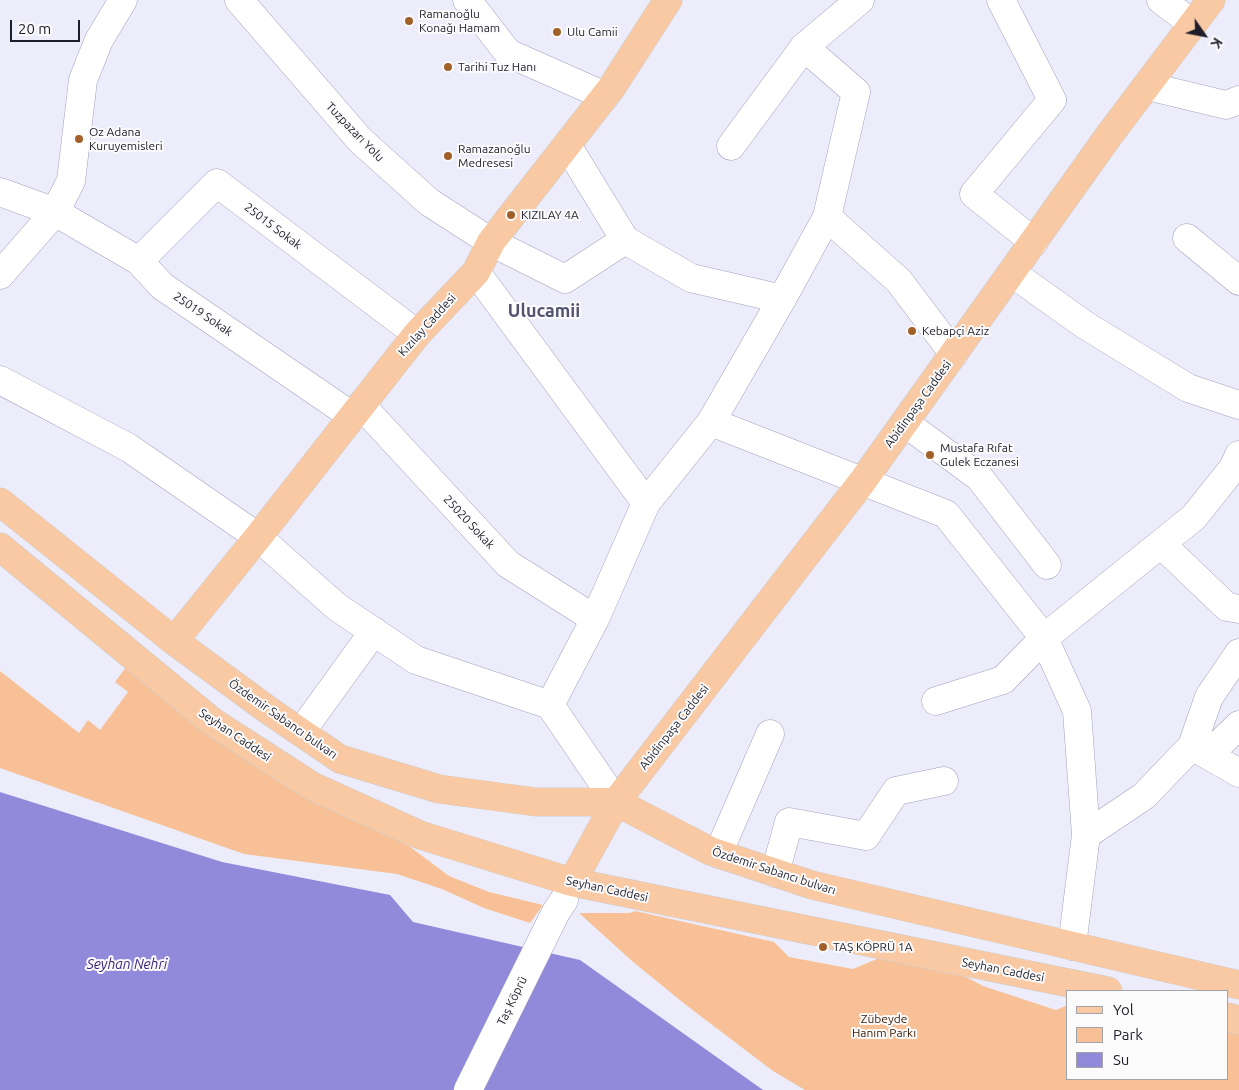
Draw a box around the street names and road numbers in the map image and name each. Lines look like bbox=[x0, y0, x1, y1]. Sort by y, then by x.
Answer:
street label: Tuzpazarı Yolu bbox=[323, 99, 387, 165]
street label: 25015 Sokak bbox=[241, 200, 305, 252]
street label: 25019 Sokak bbox=[171, 289, 235, 339]
street label: Kızılay Caddesi bbox=[395, 291, 459, 359]
street label: Abidinpaşa Caddesi bbox=[882, 358, 954, 450]
street label: 25020 Sokak bbox=[440, 492, 498, 552]
street label: Özdemir Sabancı bulvarı bbox=[226, 676, 340, 762]
street label: Abidinpaşa Caddesi bbox=[636, 682, 712, 772]
street label: Seyhan Caddesi bbox=[196, 706, 274, 764]
street label: Özdemir Sabancı bulvarı bbox=[710, 844, 838, 898]
street label: Seyhan Caddesi bbox=[565, 873, 649, 905]
street label: Seyhan Caddesi bbox=[961, 955, 1045, 985]
street label: Taș Köprü bbox=[494, 974, 530, 1028]

